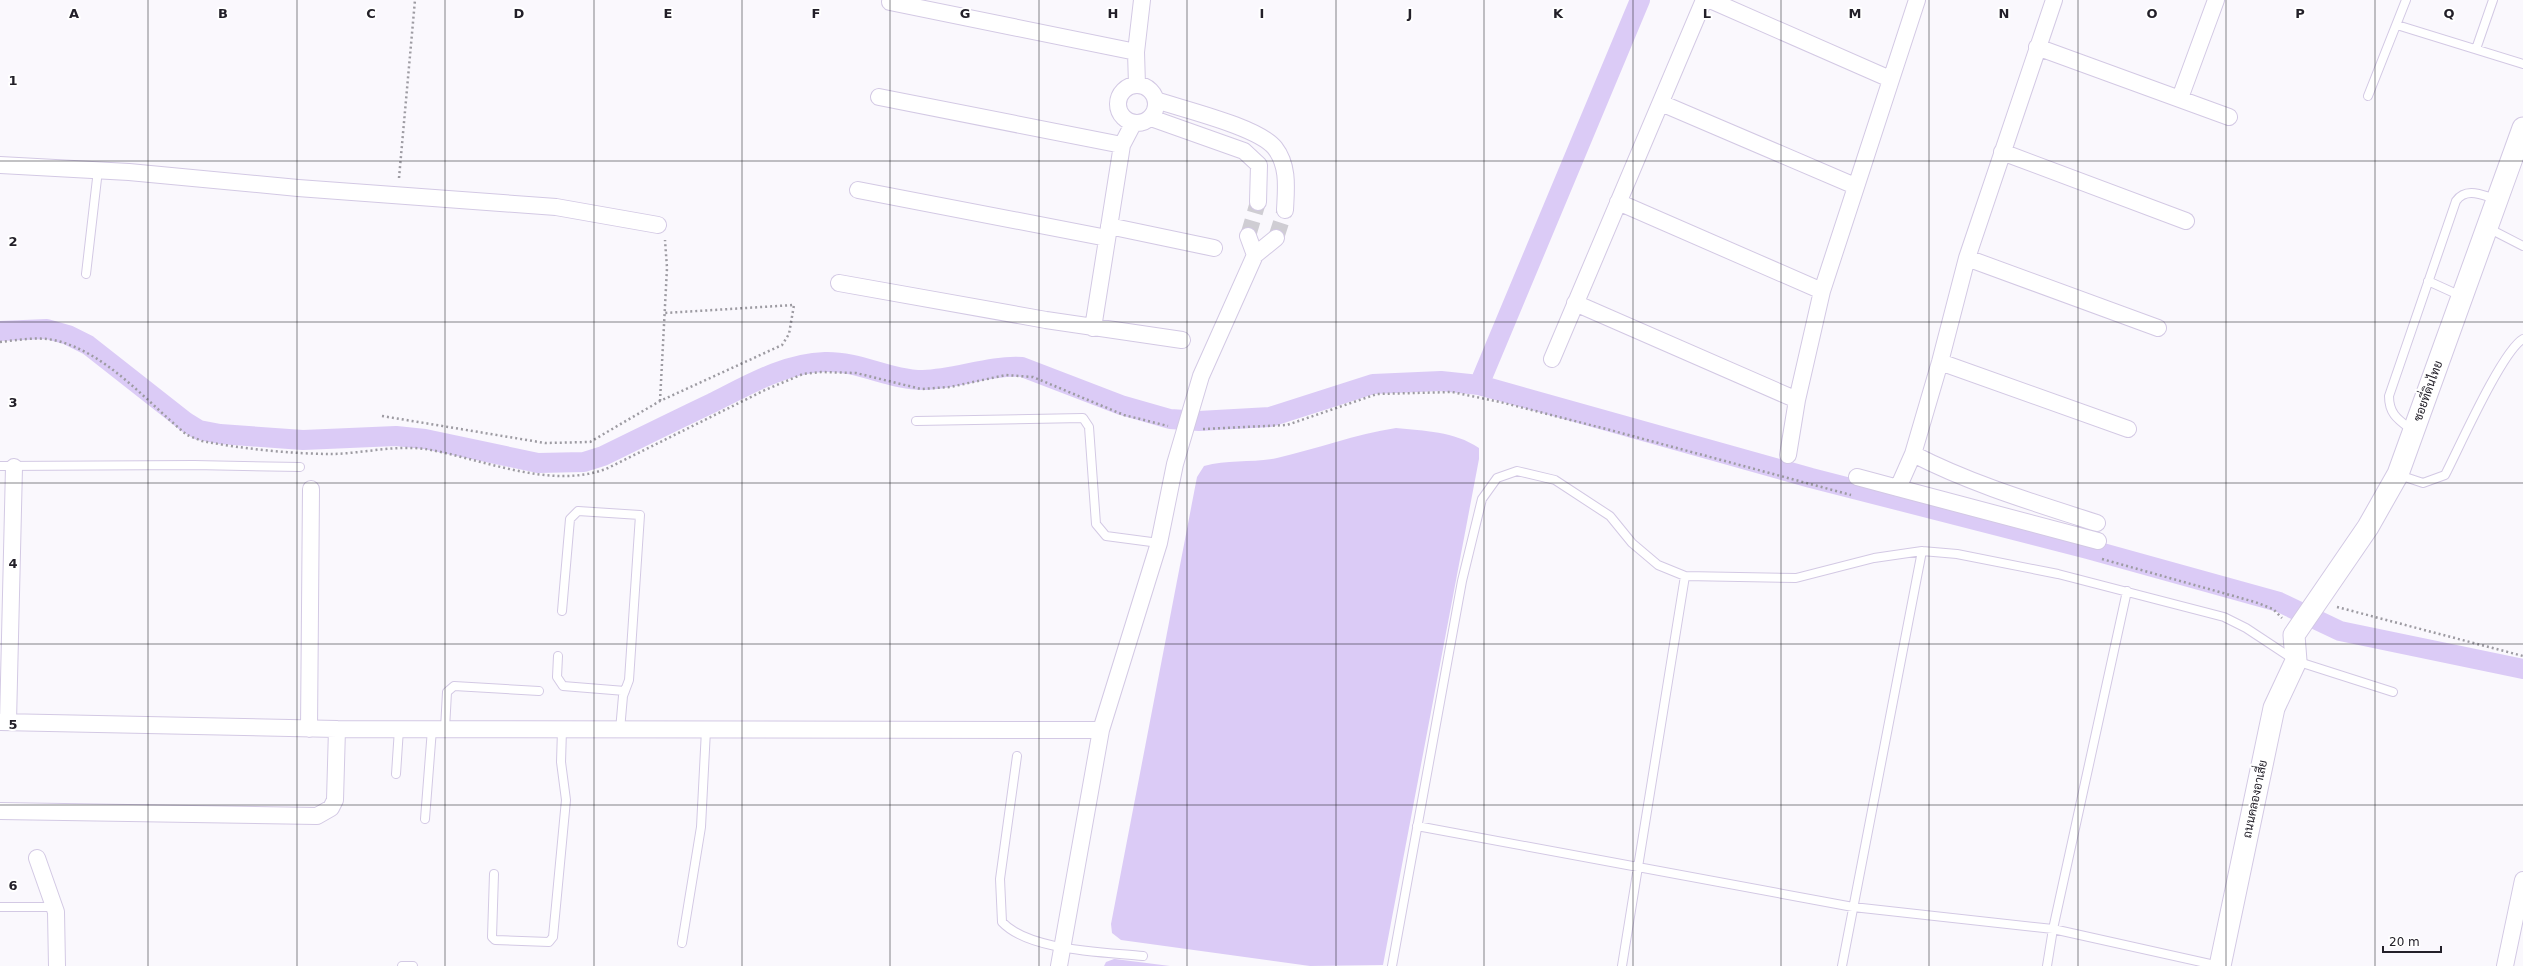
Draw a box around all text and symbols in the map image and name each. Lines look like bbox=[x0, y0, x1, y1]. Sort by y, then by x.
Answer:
text: A bbox=[69, 6, 79, 21]
text: B bbox=[218, 6, 228, 21]
text: C bbox=[366, 6, 376, 21]
text: D bbox=[514, 6, 525, 21]
text: E bbox=[664, 6, 672, 21]
text: F bbox=[812, 6, 820, 21]
text: G bbox=[960, 6, 970, 21]
text: H bbox=[1108, 6, 1118, 21]
text: I bbox=[1260, 6, 1264, 21]
text: J bbox=[1407, 6, 1412, 21]
text: K bbox=[1553, 6, 1564, 21]
text: L bbox=[1703, 6, 1711, 21]
text: M bbox=[1849, 6, 1861, 21]
text: N bbox=[1999, 6, 2009, 21]
text: O bbox=[2146, 6, 2158, 21]
text: P bbox=[2295, 6, 2305, 21]
text: Q bbox=[2443, 6, 2455, 21]
text: 1 bbox=[8, 73, 18, 88]
text: 2 bbox=[8, 234, 18, 249]
street label: ซอยที่ดินไทย bbox=[2407, 357, 2445, 423]
text: 3 bbox=[8, 395, 18, 410]
text: 4 bbox=[8, 556, 18, 571]
text: 5 bbox=[8, 717, 18, 732]
street label: ถนนคลองอาเสี่ย bbox=[2236, 758, 2270, 839]
text: 6 bbox=[8, 878, 18, 893]
scale bar bbox=[2383, 928, 2441, 954]
text: 20 m bbox=[2389, 935, 2420, 949]

